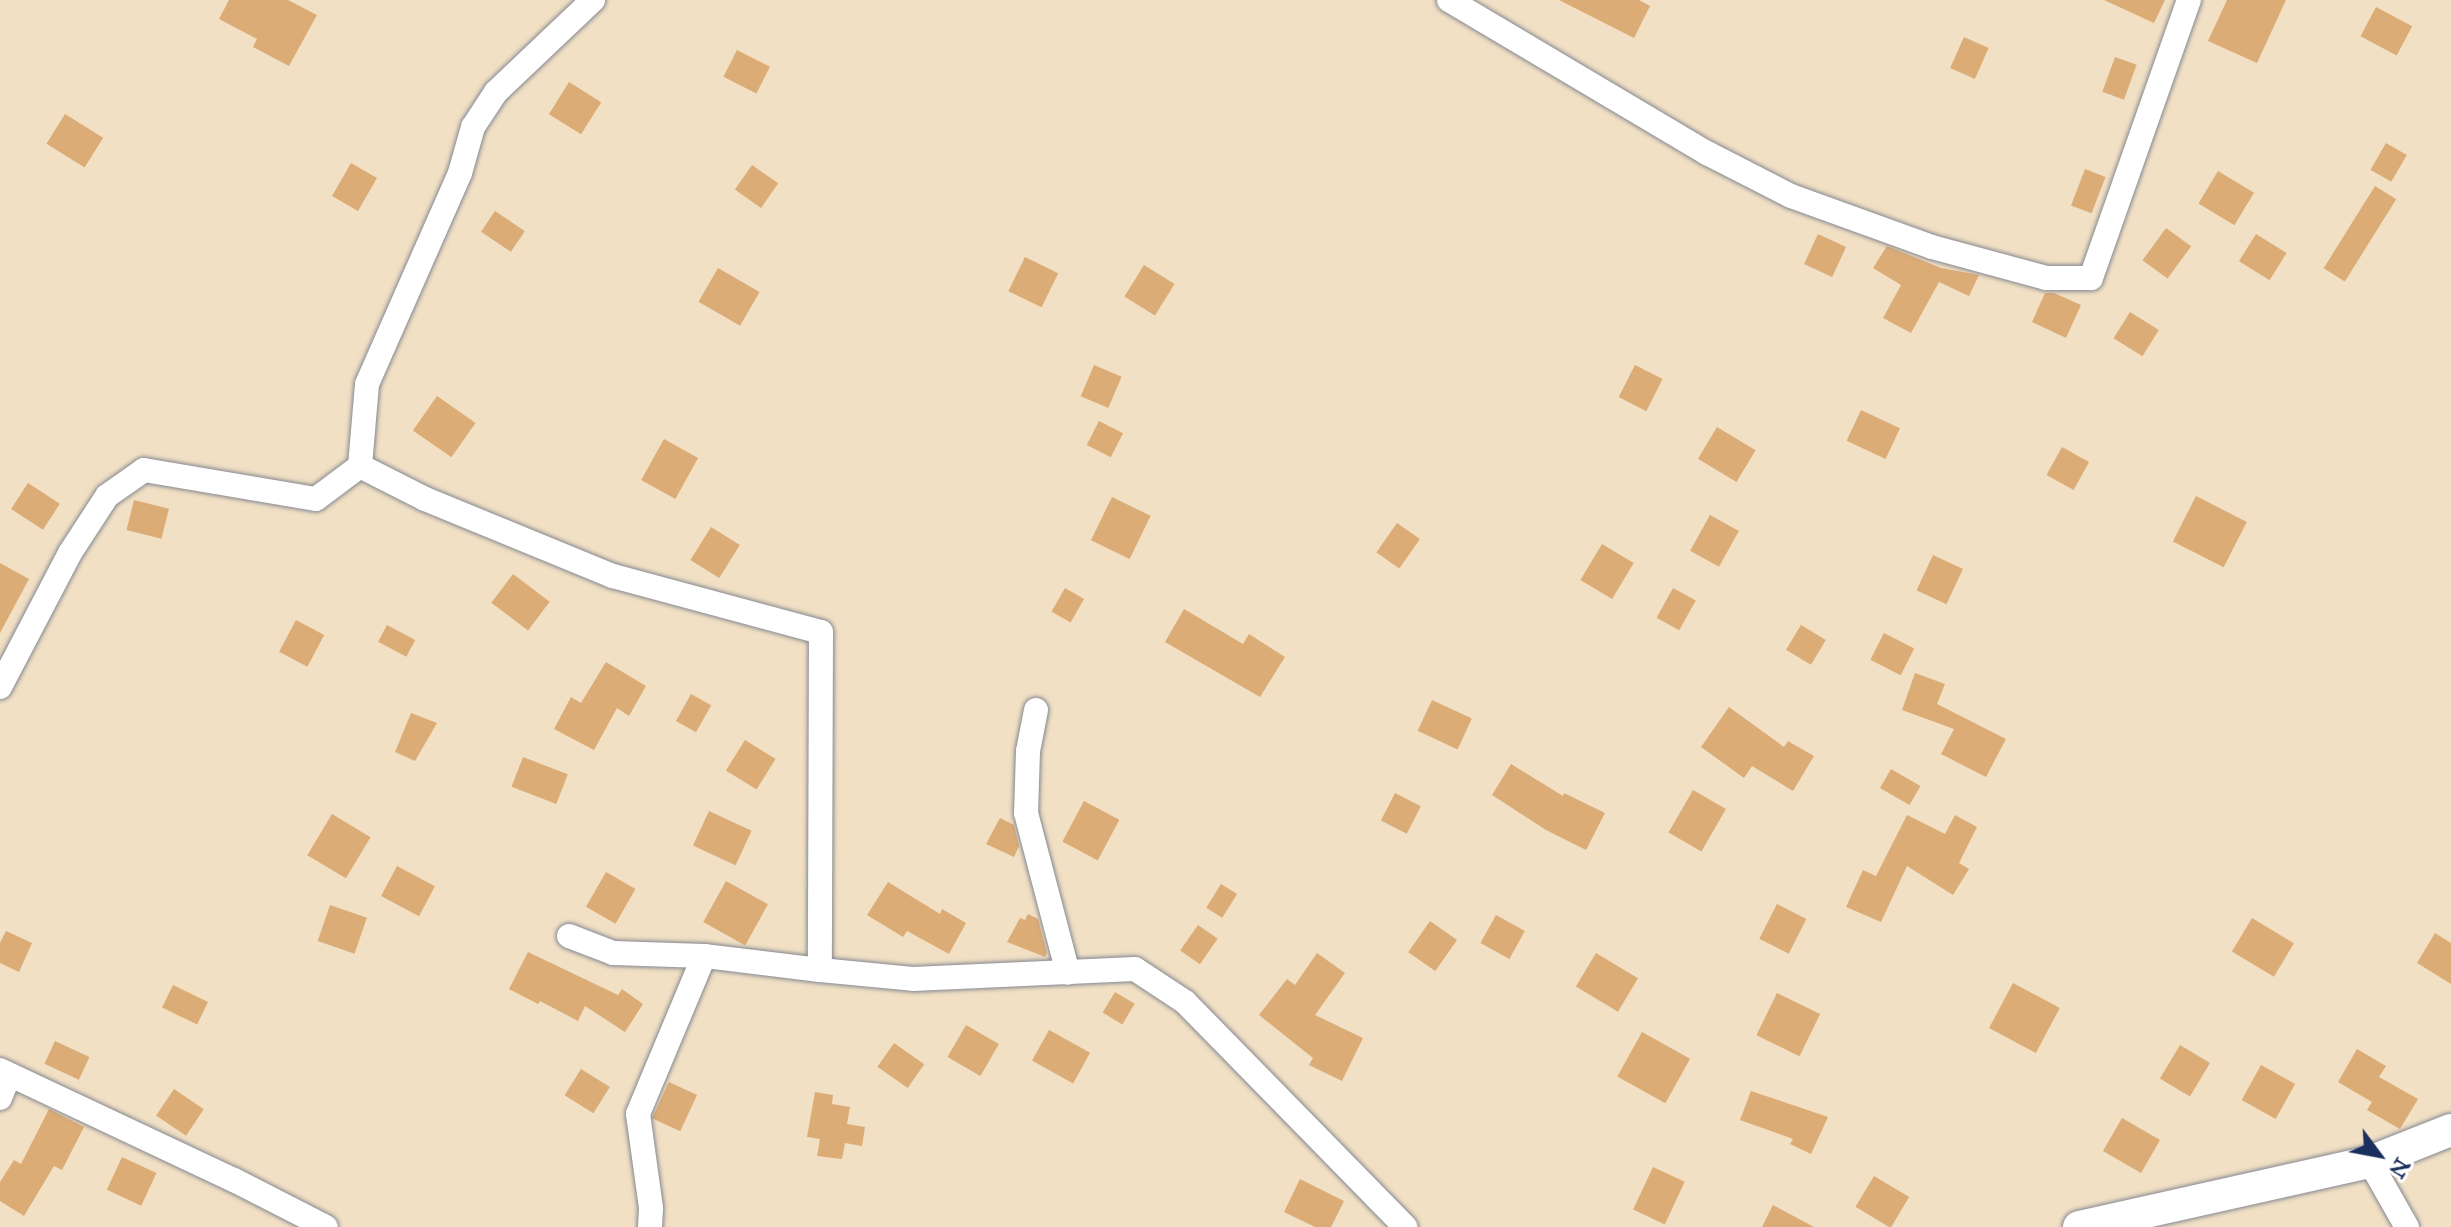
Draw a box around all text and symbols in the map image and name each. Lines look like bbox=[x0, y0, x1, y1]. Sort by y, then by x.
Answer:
north arrow bbox=[2339, 1115, 2419, 1195]
text: N bbox=[2383, 1153, 2416, 1183]

